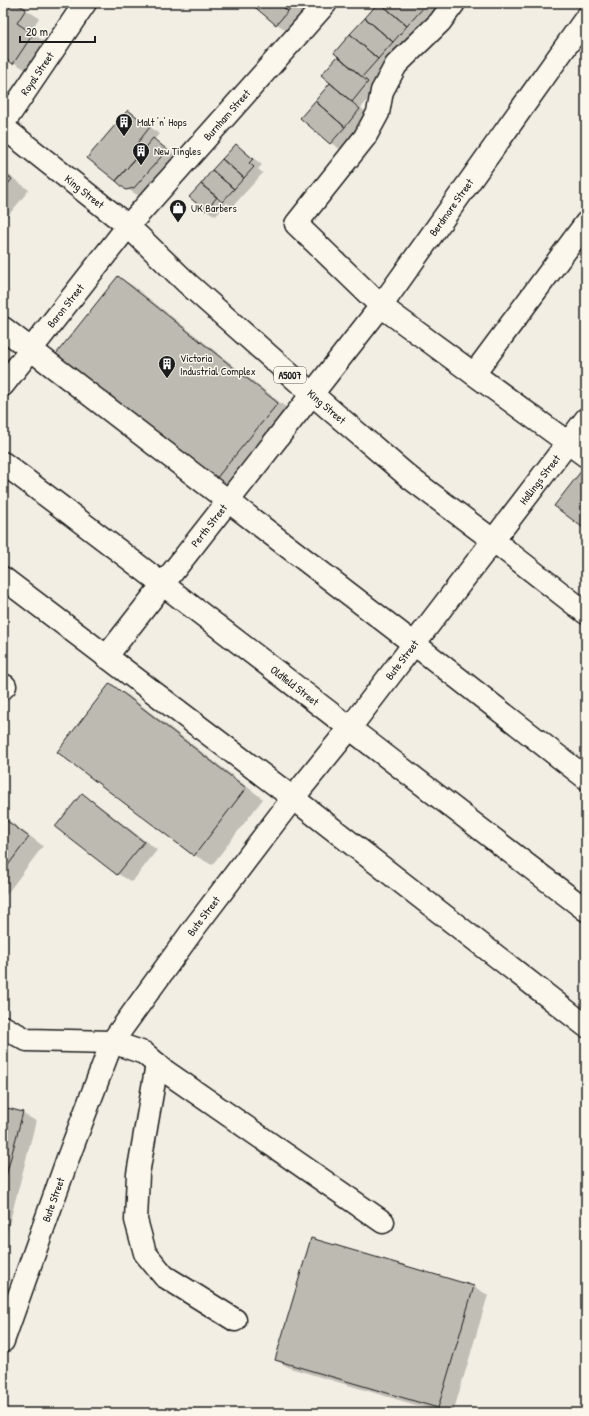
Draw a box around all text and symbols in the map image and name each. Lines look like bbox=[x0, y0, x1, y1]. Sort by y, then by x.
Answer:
scale bar bbox=[20, 18, 95, 44]
text: 20 m bbox=[26, 23, 48, 40]
street label: Royal Street bbox=[18, 49, 57, 98]
street label: Burnham Street bbox=[200, 86, 253, 143]
building icon: Malt 'n' Hops bbox=[114, 112, 134, 137]
place label: Malt 'n' Hops bbox=[137, 115, 187, 129]
building icon: New Tingles bbox=[131, 141, 151, 166]
place label: New Tingles bbox=[154, 144, 201, 158]
street label: King Street bbox=[62, 172, 107, 212]
street label: Berdmore Street bbox=[426, 176, 477, 239]
shop icon: UK Barbers bbox=[168, 198, 188, 223]
place label: UK Barbers bbox=[191, 201, 237, 215]
street label: Baron Street bbox=[44, 281, 87, 330]
place label: Victoria Industrial Complex bbox=[180, 351, 256, 378]
building icon: Victoria Industrial Complex bbox=[157, 354, 177, 379]
road number: A5007 bbox=[274, 367, 306, 383]
street label: King Street bbox=[304, 386, 349, 427]
street label: Hollings Street bbox=[516, 452, 563, 507]
street label: Perth Street bbox=[188, 501, 230, 550]
street label: Bute Street bbox=[382, 637, 422, 683]
street label: Oldfield Street bbox=[268, 663, 322, 709]
street label: Bute Street bbox=[184, 893, 223, 939]
street label: Bute Street bbox=[39, 1175, 68, 1224]

